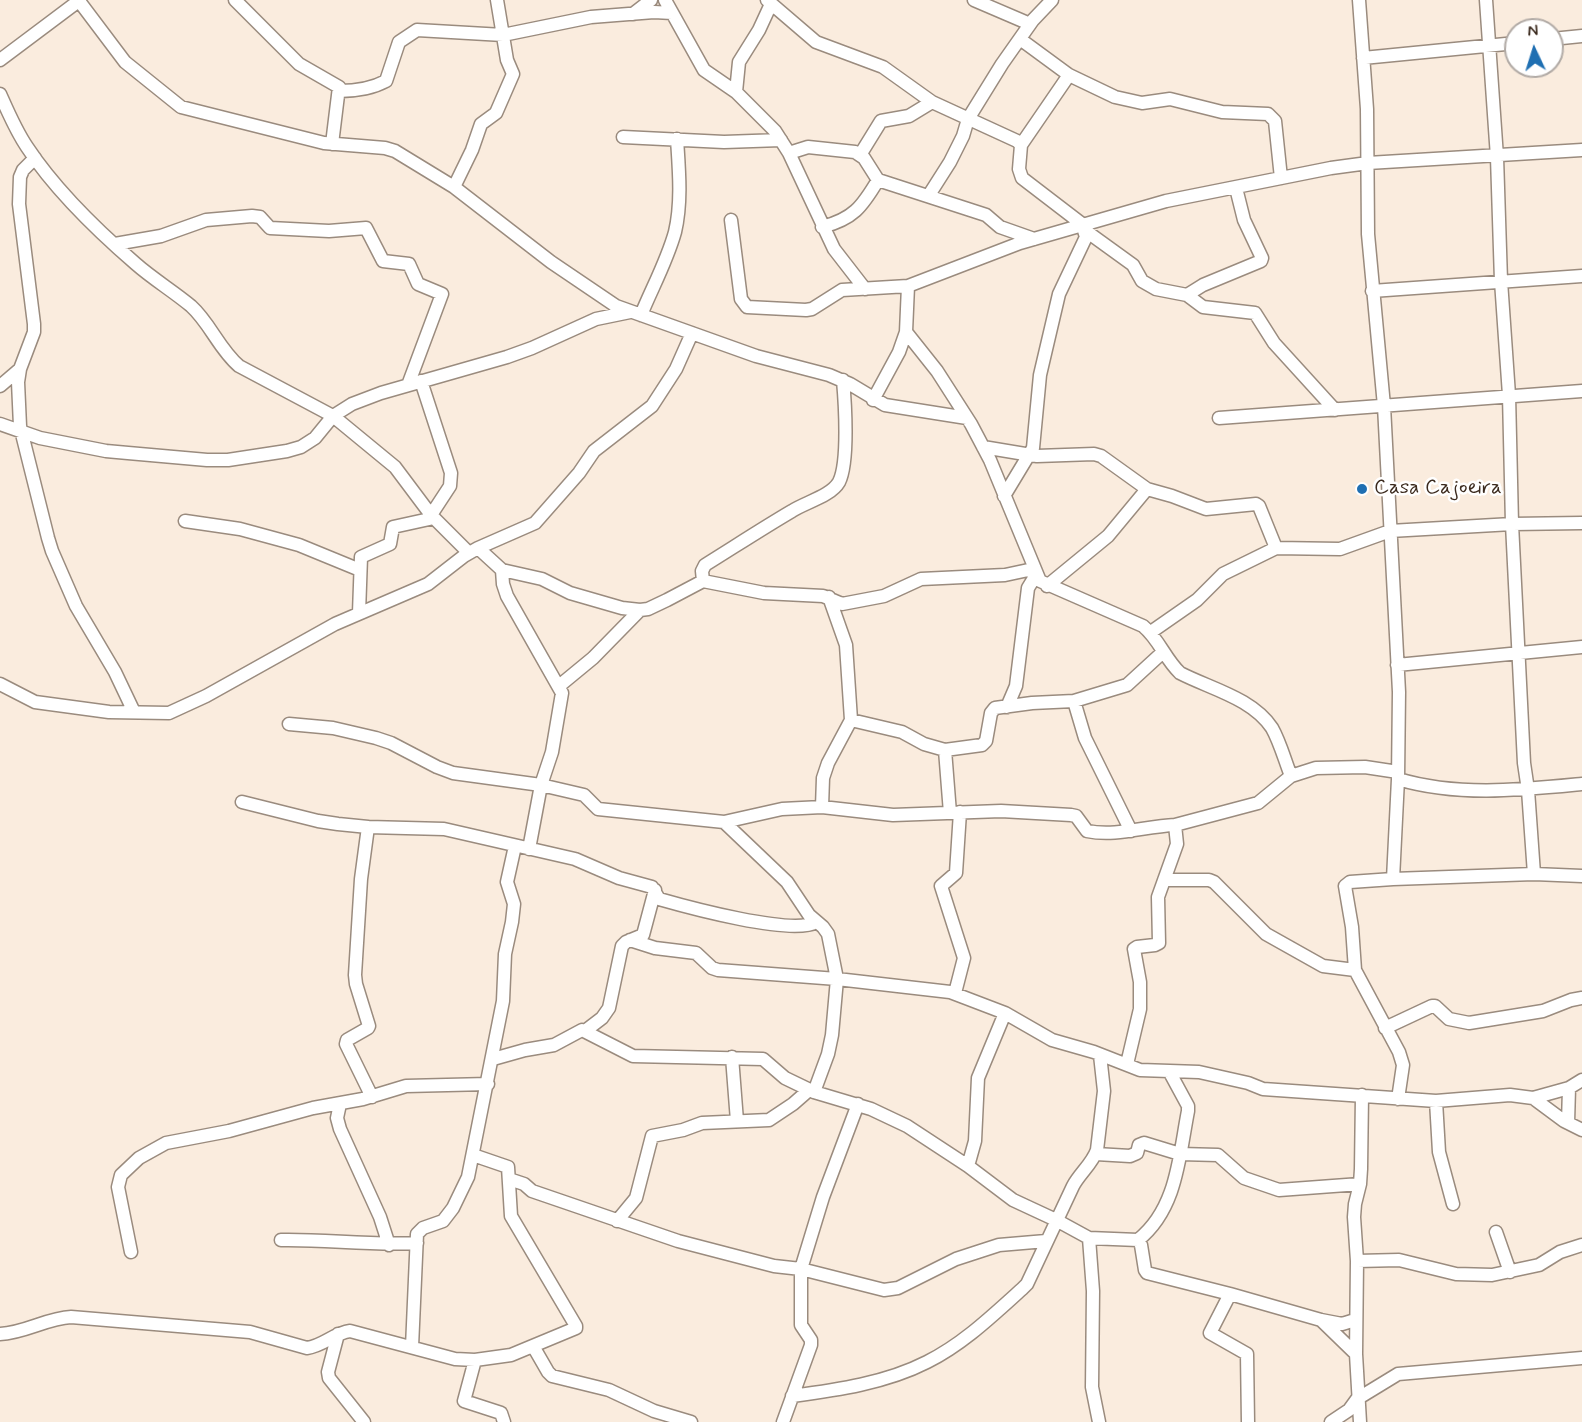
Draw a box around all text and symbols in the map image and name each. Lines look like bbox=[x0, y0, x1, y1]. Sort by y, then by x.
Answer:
north arrow bbox=[1504, 18, 1564, 78]
text: N bbox=[1527, 21, 1539, 42]
place label: Casa Cajoeira bbox=[1374, 476, 1502, 502]
marker: Casa Cajoeira bbox=[1355, 482, 1369, 496]

